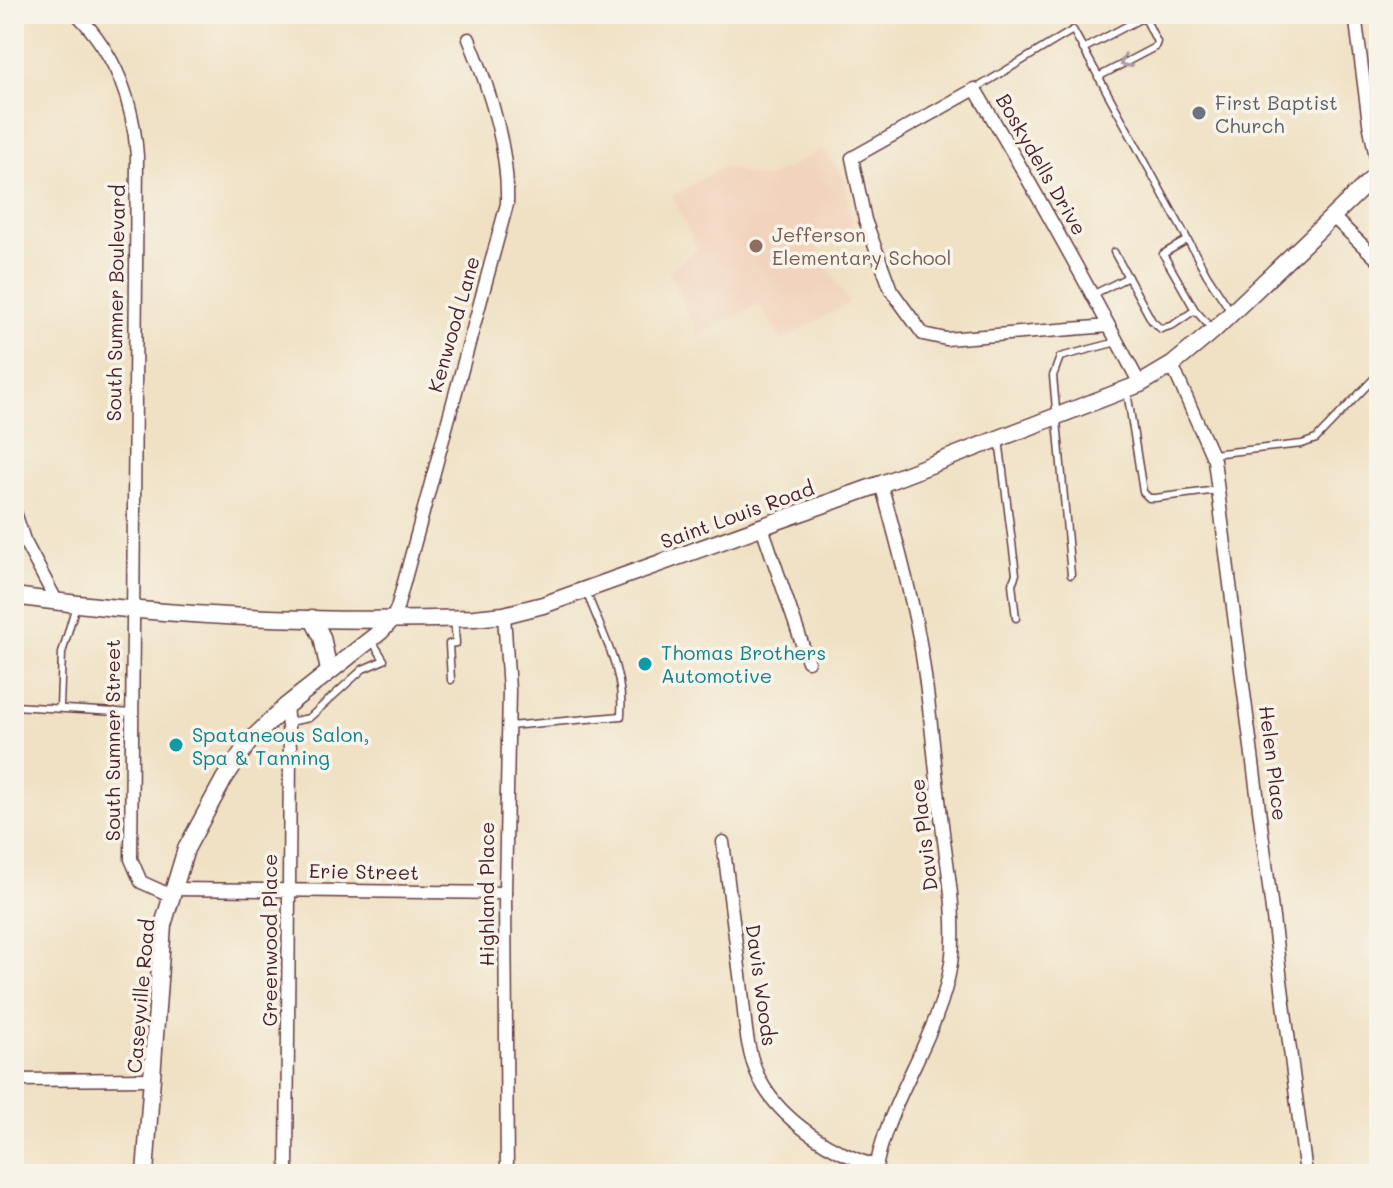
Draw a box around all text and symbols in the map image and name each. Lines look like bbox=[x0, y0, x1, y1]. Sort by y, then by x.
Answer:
one-way arrow bbox=[1119, 53, 1133, 68]
street label: Boskydells Drive bbox=[991, 89, 1093, 239]
place label: First Baptist Church bbox=[1215, 89, 1338, 138]
marker: First Baptist Church bbox=[1190, 104, 1208, 122]
street label: South Sumner Boulevard bbox=[100, 184, 130, 422]
place label: Jefferson Elementary School bbox=[772, 221, 951, 270]
marker: Jefferson Elementary School bbox=[747, 237, 765, 255]
street label: Kenwood Lane bbox=[421, 253, 485, 395]
street label: Saint Louis Road bbox=[657, 474, 817, 554]
street label: South Sumner Street bbox=[99, 639, 125, 841]
place label: Thomas Brothers Automotive bbox=[661, 639, 826, 688]
marker: Thomas Brothers Automotive bbox=[636, 655, 654, 673]
street label: Helen Place bbox=[1254, 704, 1294, 822]
place label: Spataneous Salon, Spa & Tanning bbox=[192, 721, 369, 770]
marker: Spataneous Salon, Spa & Tanning bbox=[167, 736, 185, 754]
street label: Davis Place bbox=[903, 777, 943, 893]
street label: Highland Place bbox=[473, 822, 499, 966]
street label: Greenwood Place bbox=[256, 854, 282, 1026]
street label: Erie Street bbox=[309, 857, 419, 885]
street label: Caseyville Road bbox=[120, 918, 160, 1074]
street label: Davis Woods bbox=[741, 922, 783, 1048]

